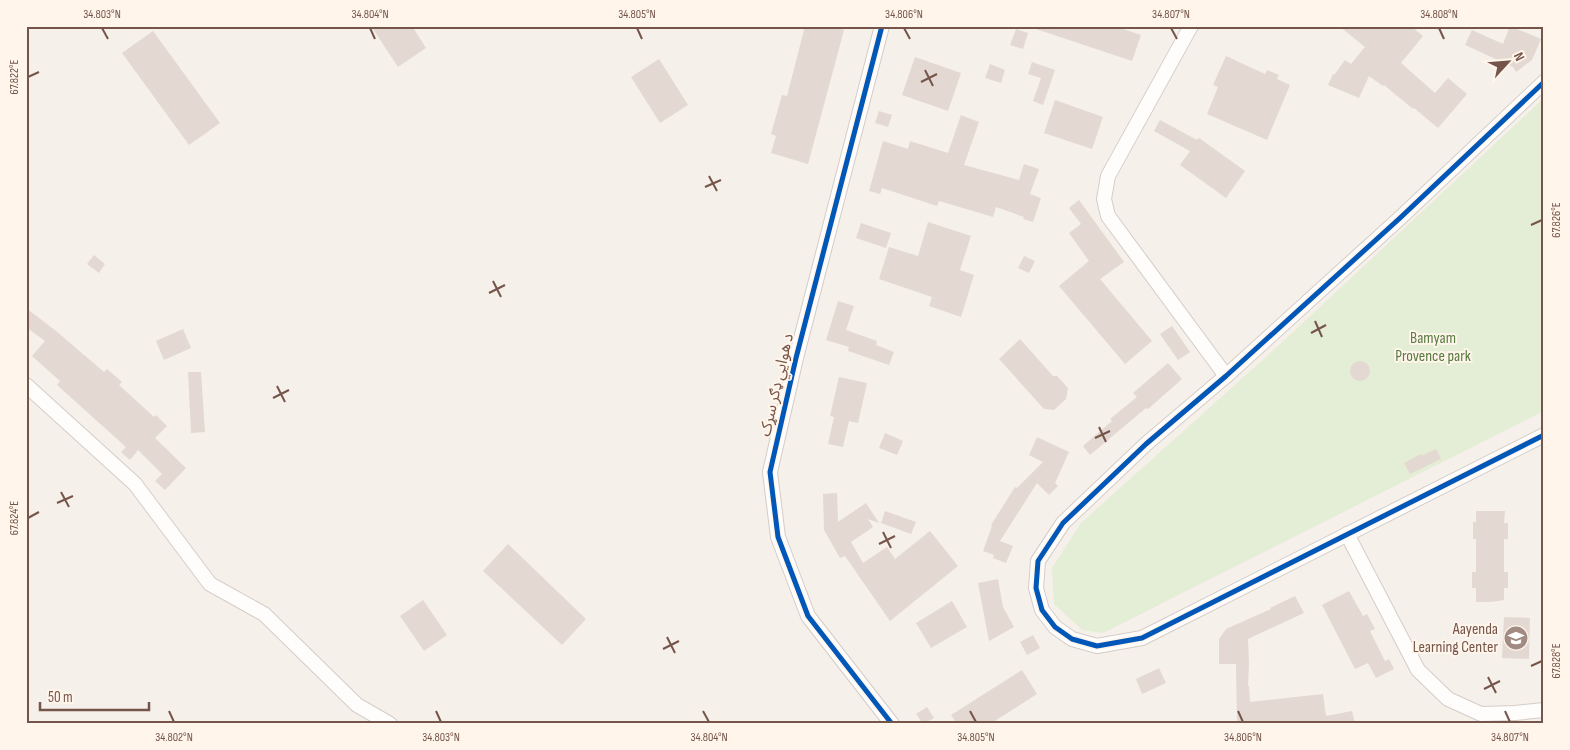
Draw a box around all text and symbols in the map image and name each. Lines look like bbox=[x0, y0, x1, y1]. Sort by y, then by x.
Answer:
text: 34.803°N bbox=[83, 7, 121, 22]
text: 34.804°N bbox=[351, 7, 389, 22]
text: 34.805°N bbox=[618, 7, 656, 22]
text: 34.806°N bbox=[885, 7, 923, 22]
text: 34.807°N bbox=[1152, 7, 1190, 22]
text: 34.808°N bbox=[1420, 7, 1458, 22]
north arrow bbox=[1482, 38, 1532, 88]
text: N bbox=[1510, 49, 1529, 64]
text: 67.822°E bbox=[7, 59, 22, 95]
text: 67.826°E bbox=[1549, 202, 1564, 238]
park label: Bamyam Provence park bbox=[1395, 329, 1471, 366]
street label: د هوايي ډګر سړک bbox=[756, 332, 800, 439]
text: 67.824°E bbox=[7, 501, 22, 535]
place label: Aayenda Learning Center bbox=[1413, 620, 1498, 657]
school or university icon: Aayenda Learning Center bbox=[1503, 625, 1529, 651]
text: 67.828°E bbox=[1549, 643, 1564, 679]
scale bar bbox=[40, 680, 149, 712]
text: 50 m bbox=[48, 688, 73, 707]
text: 34.802°N bbox=[155, 730, 193, 745]
text: 34.803°N bbox=[422, 730, 460, 745]
text: 34.804°N bbox=[690, 730, 728, 745]
text: 34.805°N bbox=[957, 730, 995, 745]
text: 34.806°N bbox=[1224, 730, 1262, 745]
text: 34.807°N bbox=[1491, 730, 1529, 745]

